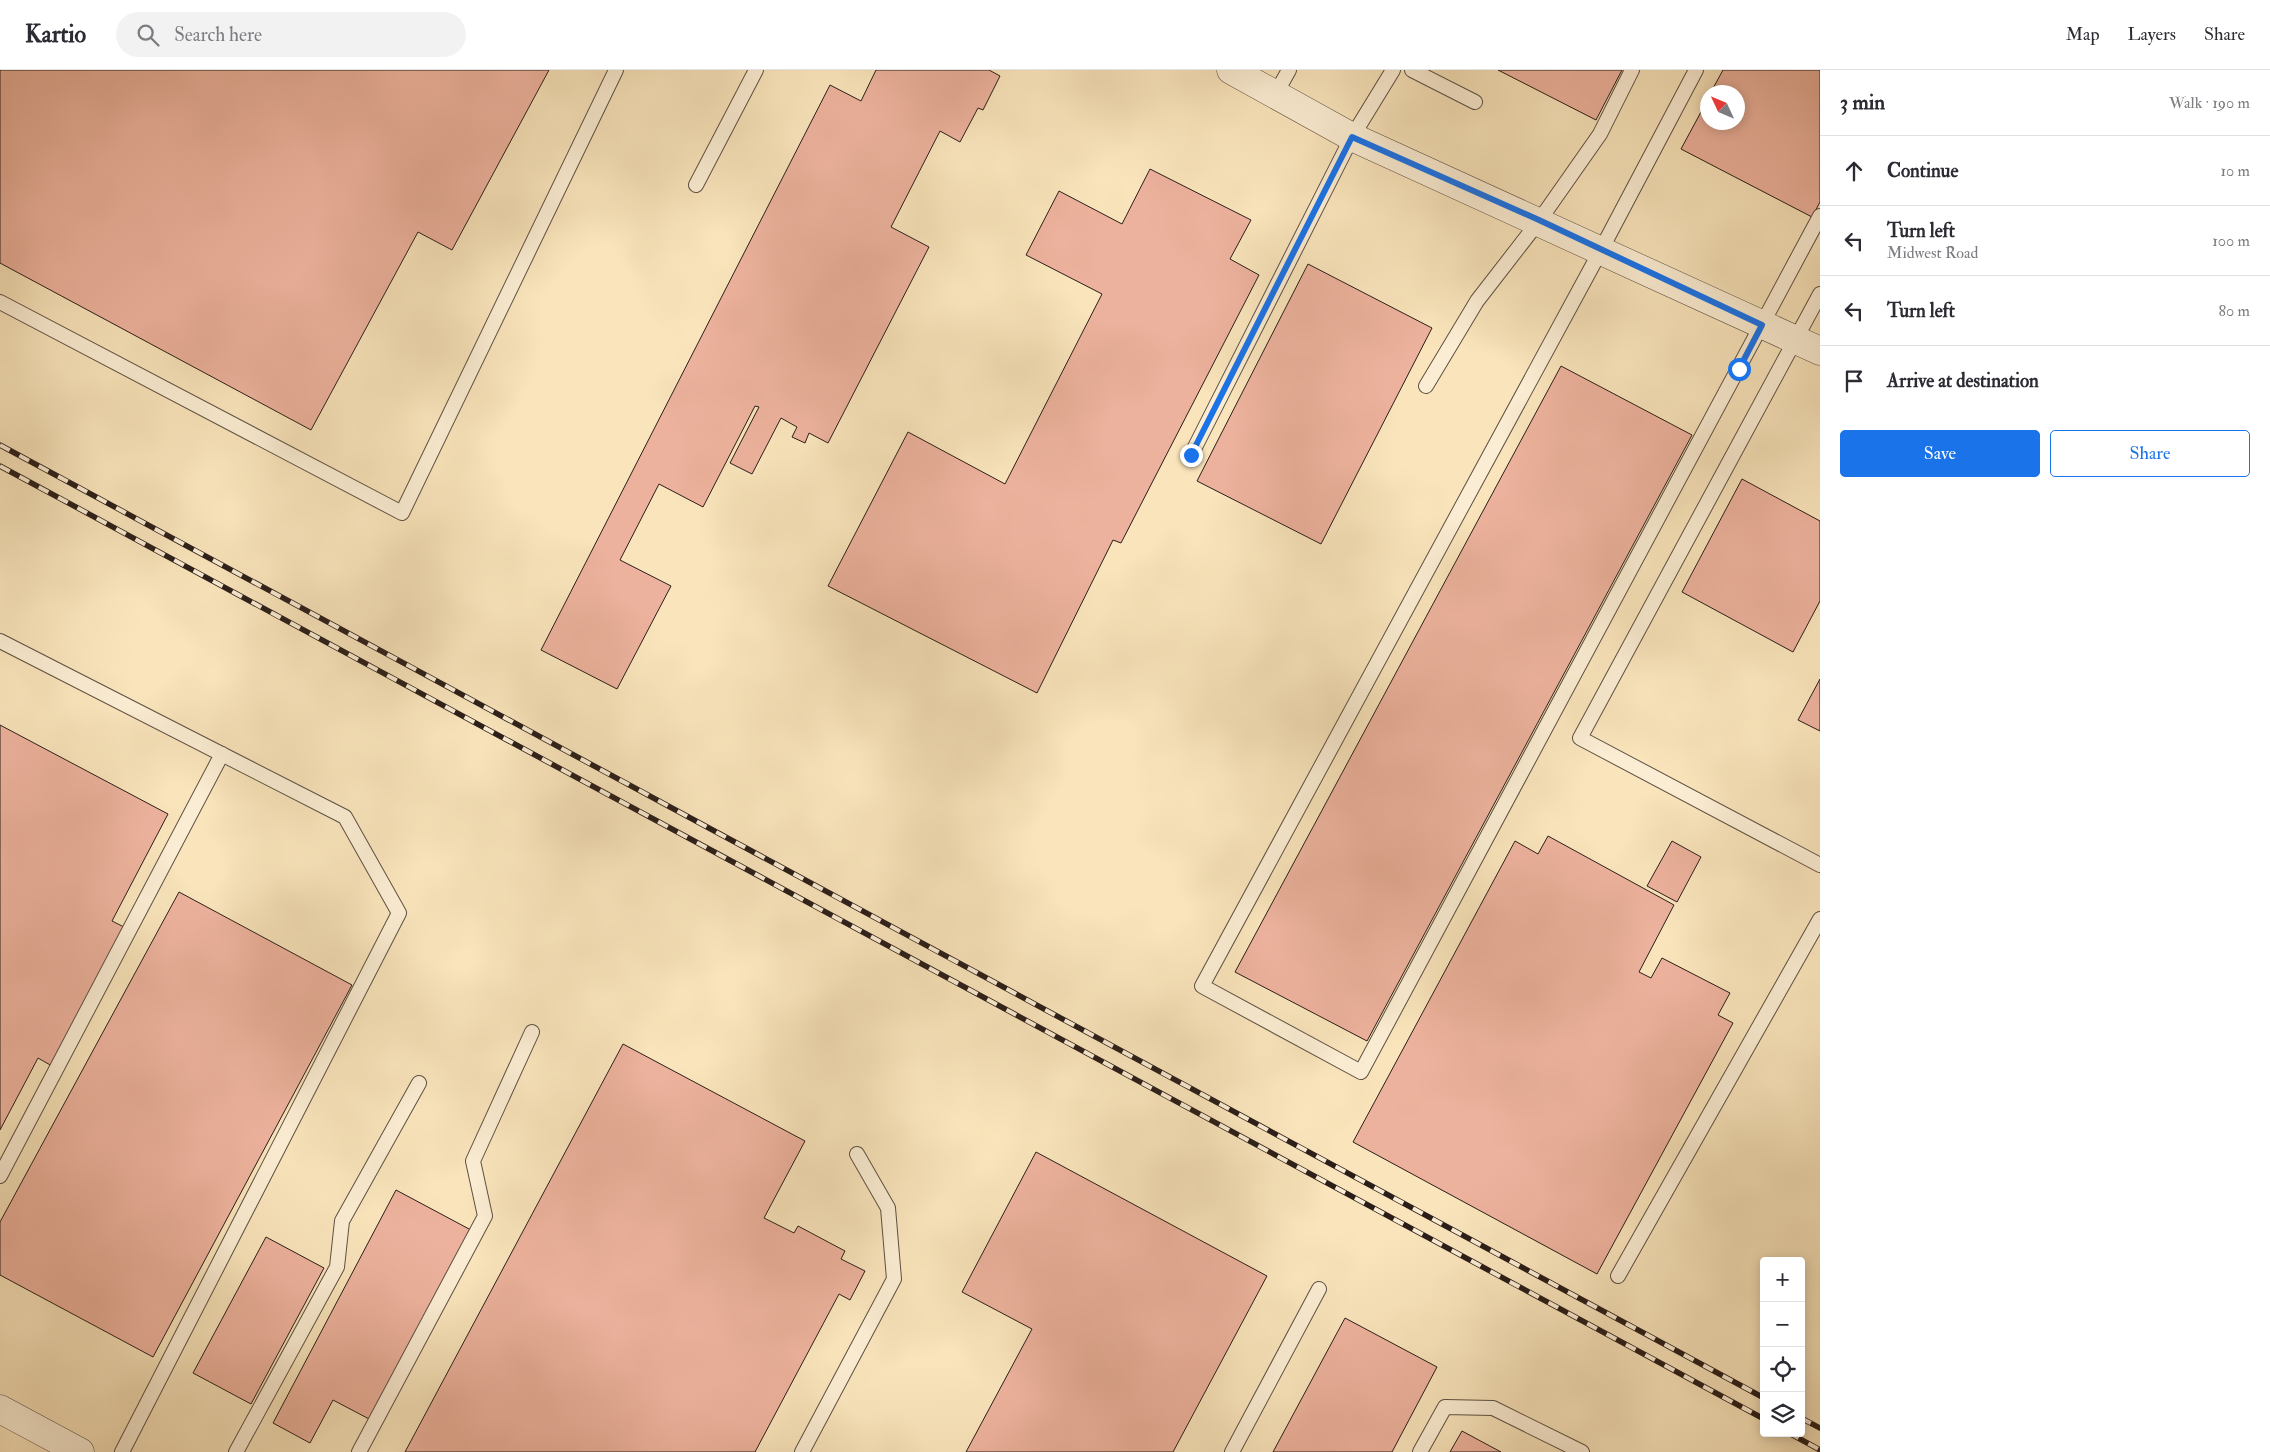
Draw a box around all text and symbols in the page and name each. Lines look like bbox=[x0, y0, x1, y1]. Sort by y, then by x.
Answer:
search box bbox=[116, 12, 466, 57]
text: Kartio bbox=[25, 19, 86, 50]
icon: search bbox=[134, 21, 162, 49]
text: Search here bbox=[174, 23, 262, 47]
text: Map bbox=[2066, 23, 2100, 46]
text: Layers bbox=[2128, 23, 2176, 46]
text: Share bbox=[2204, 23, 2245, 46]
north arrow bbox=[1700, 85, 1745, 130]
text: 3 min bbox=[1840, 89, 1885, 116]
text: Walk · 190 m bbox=[2169, 93, 2250, 113]
icon: ahead bbox=[1840, 157, 1868, 185]
text: Continue bbox=[1887, 159, 1958, 183]
text: 10 m bbox=[2220, 161, 2250, 181]
text: Turn left bbox=[1887, 219, 1955, 243]
icon: left bbox=[1840, 227, 1868, 255]
text: 100 m bbox=[2212, 231, 2250, 251]
text: Midwest Road bbox=[1887, 243, 1978, 263]
icon: left bbox=[1840, 297, 1868, 325]
text: Turn left bbox=[1887, 299, 1955, 323]
text: 80 m bbox=[2219, 301, 2250, 321]
route start bbox=[1728, 358, 1751, 381]
icon: arrive bbox=[1840, 367, 1868, 395]
text: Arrive at destination bbox=[1887, 369, 2039, 393]
button: Save bbox=[1840, 430, 2040, 477]
button: Share bbox=[2050, 430, 2250, 477]
route end bbox=[1180, 444, 1203, 467]
map controls bbox=[1760, 1257, 1805, 1437]
button: + bbox=[1760, 1257, 1805, 1302]
button: − bbox=[1760, 1302, 1805, 1347]
button: locate bbox=[1760, 1347, 1805, 1392]
button: layers bbox=[1760, 1392, 1805, 1437]

